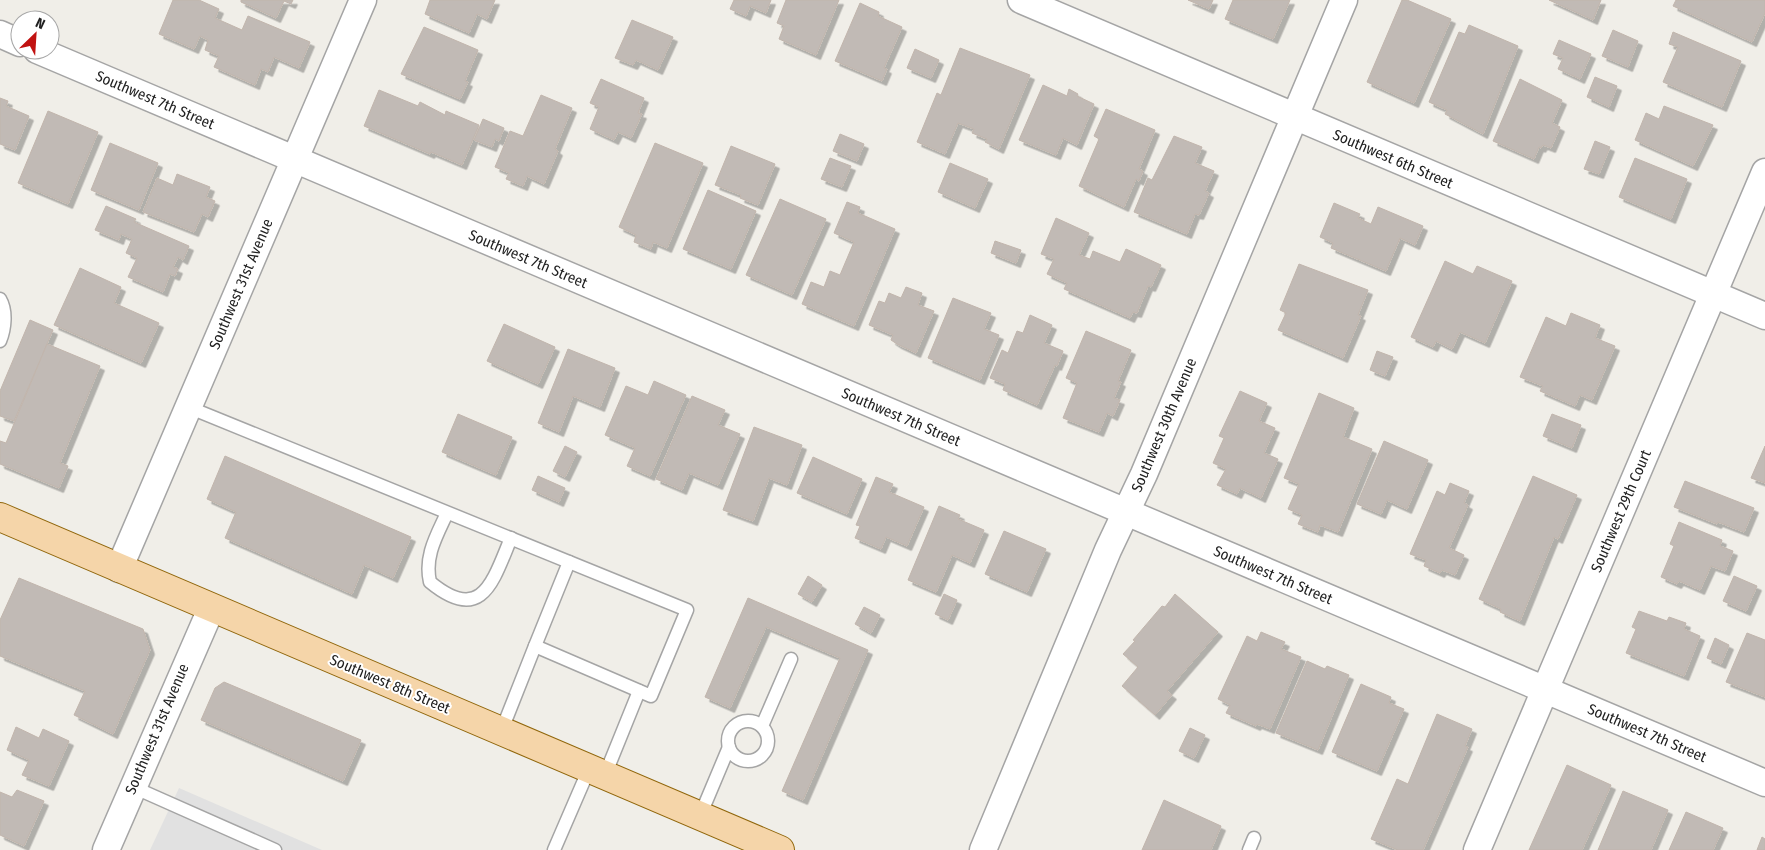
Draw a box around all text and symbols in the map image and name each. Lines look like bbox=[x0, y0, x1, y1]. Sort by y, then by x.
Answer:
north arrow bbox=[10, 10, 60, 60]
text: N bbox=[33, 14, 48, 33]
street label: Southwest 7th Street bbox=[93, 67, 217, 133]
street label: Southwest 6th Street bbox=[1330, 126, 1456, 192]
street label: Southwest 31st Avenue bbox=[205, 216, 277, 352]
street label: Southwest 7th Street bbox=[466, 226, 590, 292]
street label: Southwest 30th Avenue bbox=[1128, 355, 1200, 495]
street label: Southwest 7th Street bbox=[839, 384, 963, 450]
street label: Southwest 29th Court bbox=[1587, 447, 1655, 575]
street label: Southwest 7th Street bbox=[1211, 542, 1335, 608]
street label: Southwest 8th Street bbox=[327, 651, 453, 717]
street label: Southwest 31st Avenue bbox=[121, 661, 193, 797]
street label: Southwest 7th Street bbox=[1585, 700, 1709, 766]

